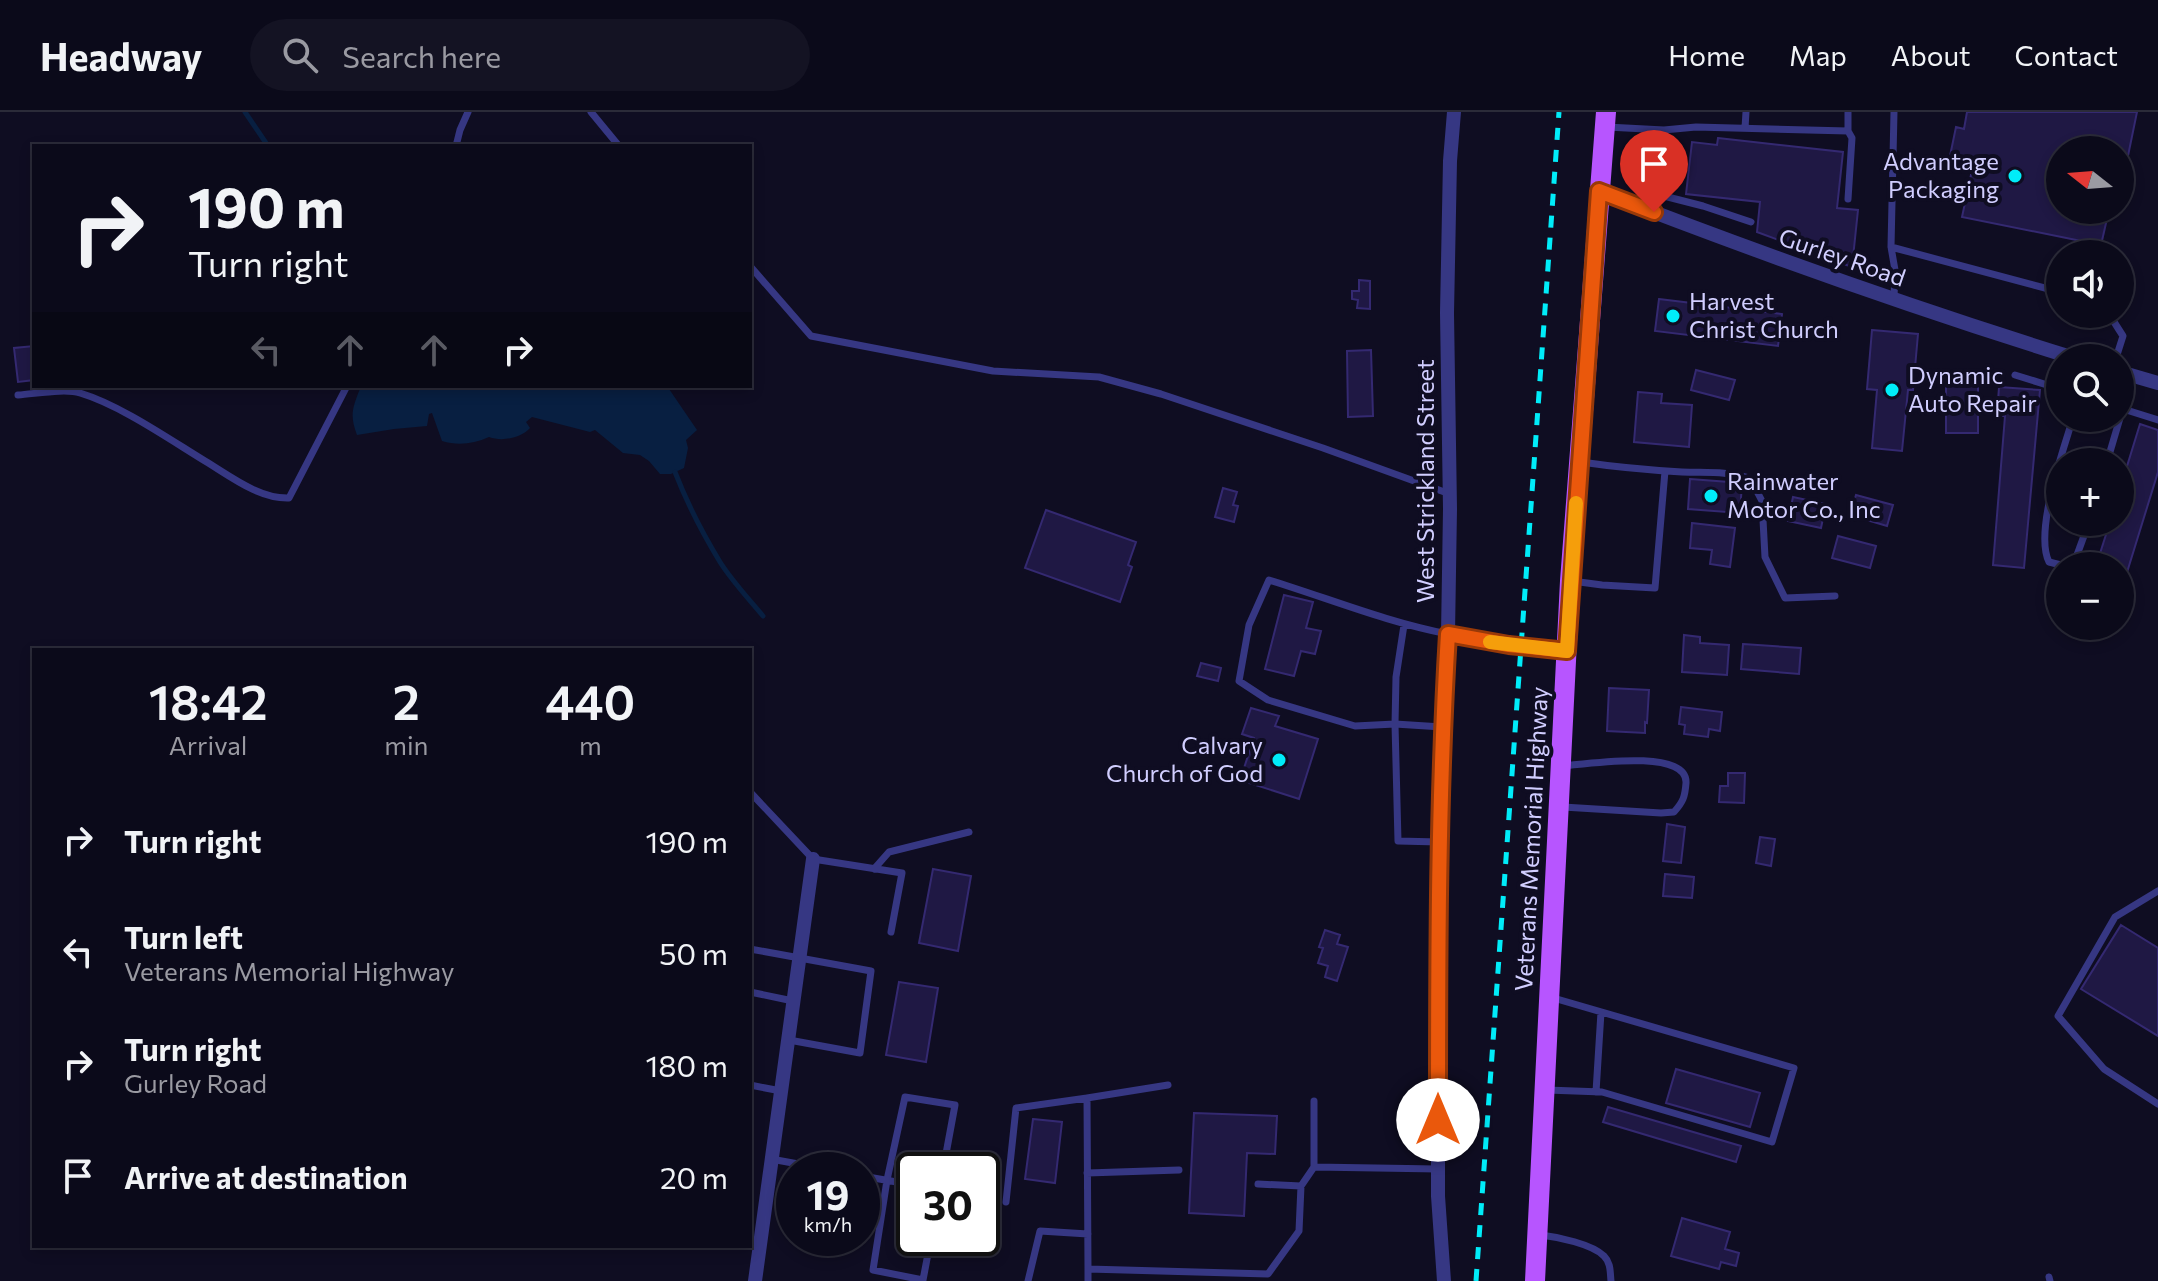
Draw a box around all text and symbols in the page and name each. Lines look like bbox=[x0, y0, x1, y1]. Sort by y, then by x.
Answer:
search box bbox=[250, 19, 810, 91]
text: Headway bbox=[40, 32, 202, 79]
icon: search bbox=[278, 33, 322, 77]
text: Search here bbox=[342, 37, 501, 74]
text: Home bbox=[1668, 38, 1745, 72]
text: Map bbox=[1789, 38, 1847, 72]
text: About bbox=[1891, 38, 1971, 72]
text: Contact bbox=[2015, 38, 2118, 72]
pin bbox=[1620, 130, 1688, 212]
north arrow bbox=[2046, 136, 2134, 224]
map controls bbox=[2046, 136, 2134, 640]
icon: arrive bbox=[1632, 142, 1676, 186]
place label: Advantage Packaging bbox=[1883, 146, 1999, 203]
marker: Advantage Packaging bbox=[2006, 167, 2024, 185]
text: 190 m bbox=[188, 171, 345, 240]
icon: right bbox=[56, 176, 160, 280]
street label: Gurley Road bbox=[1775, 221, 1910, 292]
text: Turn right bbox=[188, 240, 349, 284]
button: sound bbox=[2046, 240, 2134, 328]
place label: Harvest Christ Church bbox=[1689, 286, 1839, 343]
marker: Harvest Christ Church bbox=[1664, 307, 1682, 325]
icon: left bbox=[244, 328, 288, 372]
icon: ahead bbox=[328, 328, 372, 372]
icon: ahead bbox=[412, 328, 456, 372]
icon: right bbox=[496, 328, 540, 372]
button: search bbox=[2046, 344, 2134, 432]
street label: West Strickland Street bbox=[1410, 359, 1439, 603]
place label: Dynamic Auto Repair bbox=[1908, 360, 2037, 417]
marker: Dynamic Auto Repair bbox=[1883, 381, 1901, 399]
button: + bbox=[2046, 448, 2134, 536]
place label: Rainwater Motor Co., Inc bbox=[1727, 466, 1881, 523]
marker: Rainwater Motor Co., Inc bbox=[1702, 487, 1720, 505]
button: − bbox=[2046, 552, 2134, 640]
text: 18:42 bbox=[149, 671, 268, 730]
text: 2 bbox=[393, 671, 420, 730]
text: 440 bbox=[545, 671, 635, 730]
street label: Veterans Memorial Highway bbox=[1508, 686, 1553, 992]
text: Arrival bbox=[169, 729, 247, 760]
text: min bbox=[384, 729, 428, 760]
text: m bbox=[579, 729, 602, 760]
place label: Calvary Church of God bbox=[1106, 730, 1263, 787]
marker: Calvary Church of God bbox=[1270, 751, 1288, 769]
icon: right bbox=[56, 818, 100, 862]
text: Turn right bbox=[124, 822, 261, 859]
text: 190 m bbox=[645, 822, 728, 859]
text: Turn left bbox=[124, 918, 243, 955]
icon: left bbox=[56, 930, 100, 974]
text: 50 m bbox=[659, 934, 728, 971]
text: Veterans Memorial Highway bbox=[124, 955, 454, 986]
text: Turn right bbox=[124, 1030, 261, 1067]
icon: right bbox=[56, 1042, 100, 1086]
text: 180 m bbox=[645, 1046, 728, 1083]
text: Gurley Road bbox=[124, 1067, 267, 1098]
position arrow bbox=[1396, 1078, 1480, 1162]
speed limit sign: 30 bbox=[896, 1152, 1000, 1256]
icon: arrive bbox=[56, 1154, 100, 1198]
text: Arrive at destination bbox=[124, 1158, 408, 1195]
text: 20 m bbox=[660, 1158, 728, 1195]
text: 19 bbox=[807, 1169, 849, 1218]
text: km/h bbox=[804, 1212, 852, 1236]

